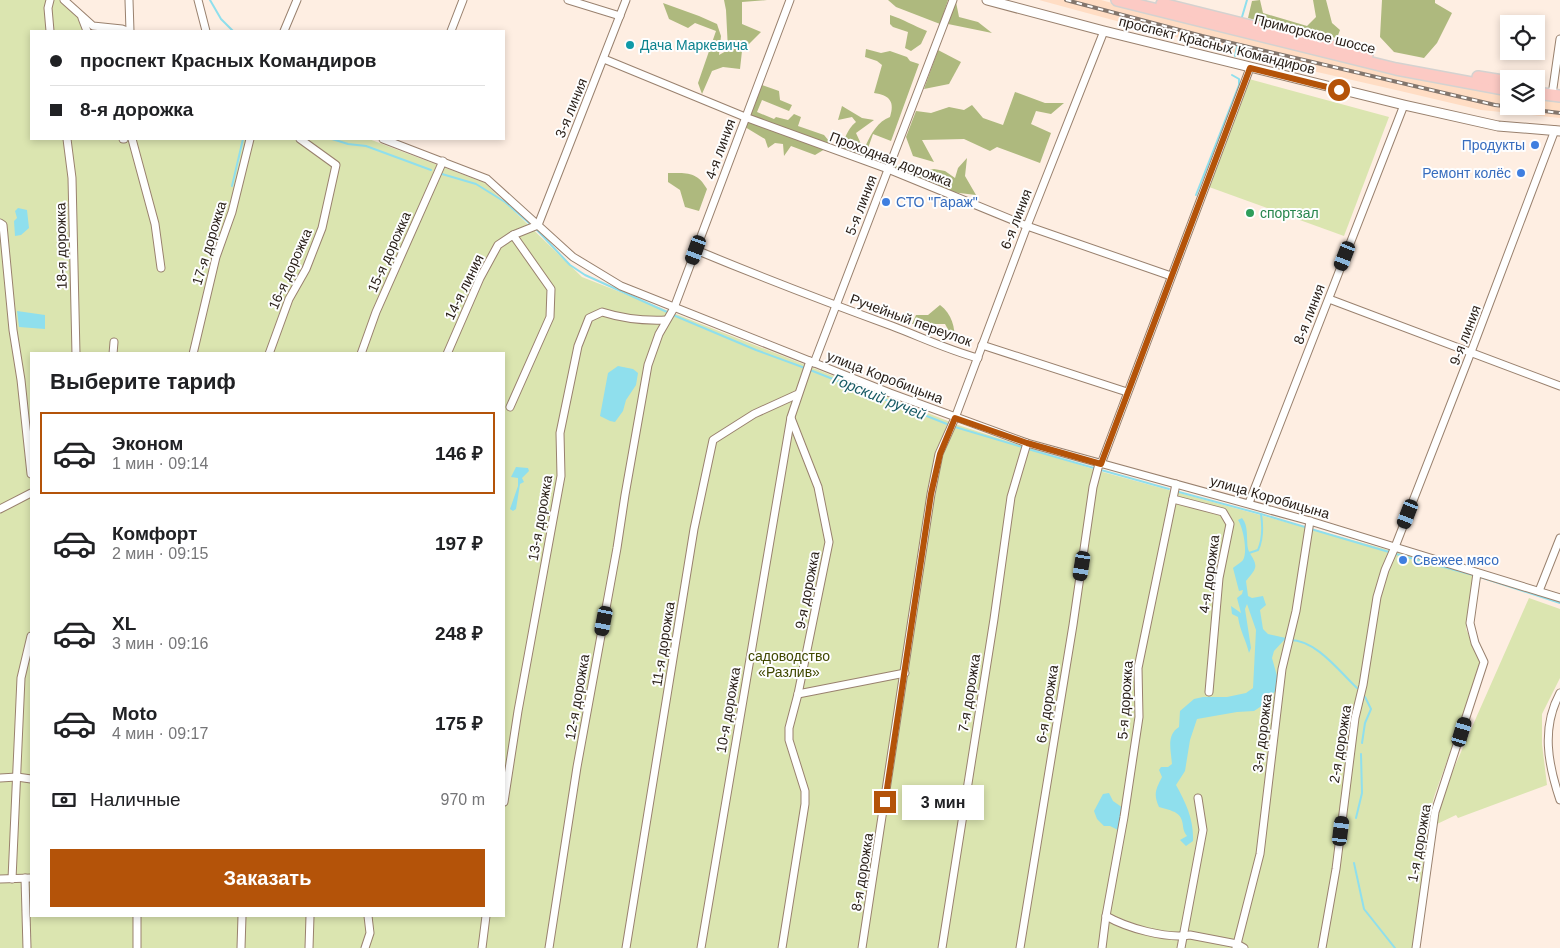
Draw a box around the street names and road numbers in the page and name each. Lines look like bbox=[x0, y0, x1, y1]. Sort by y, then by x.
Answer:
street label: Приморское шоссе bbox=[1253, 11, 1377, 57]
street label: проспект Красных Командиров bbox=[1117, 13, 1317, 77]
street label: 3-я линия bbox=[552, 76, 590, 140]
street label: 4-я линия bbox=[702, 117, 738, 181]
street label: Проходная дорожка bbox=[827, 128, 955, 190]
street label: 5-я линия bbox=[842, 173, 880, 237]
street label: 6-я линия bbox=[997, 187, 1035, 251]
street label: 17-я дорожка bbox=[189, 199, 229, 287]
street label: 18-я дорожка bbox=[52, 202, 70, 289]
street label: 15-я дорожка bbox=[364, 209, 414, 295]
street label: 16-я дорожка bbox=[265, 226, 315, 312]
street label: 14-я линия bbox=[441, 252, 487, 322]
street label: 8-я линия bbox=[1290, 282, 1328, 346]
street label: Ручейный переулок bbox=[848, 291, 975, 350]
street label: 9-я линия bbox=[1446, 303, 1484, 367]
street label: улица Коробицына bbox=[825, 347, 946, 407]
street label: улица Коробицына bbox=[1209, 472, 1332, 522]
street label: 13-я дорожка bbox=[525, 474, 555, 562]
street label: 4-я дорожка bbox=[1196, 534, 1222, 614]
street label: 9-я дорожка bbox=[792, 550, 822, 630]
street label: 11-я дорожка bbox=[648, 600, 678, 688]
street label: 12-я дорожка bbox=[562, 653, 592, 741]
street label: 7-я дорожка bbox=[955, 653, 983, 733]
street label: 5-я дорожка bbox=[1114, 660, 1136, 740]
street label: 6-я дорожка bbox=[1033, 664, 1061, 744]
street label: 10-я дорожка bbox=[713, 666, 743, 754]
street label: 3-я дорожка bbox=[1249, 693, 1275, 773]
street label: 2-я дорожка bbox=[1326, 704, 1354, 784]
street label: 1-я дорожка bbox=[1404, 803, 1434, 883]
street label: 8-я дорожка bbox=[848, 832, 876, 912]

